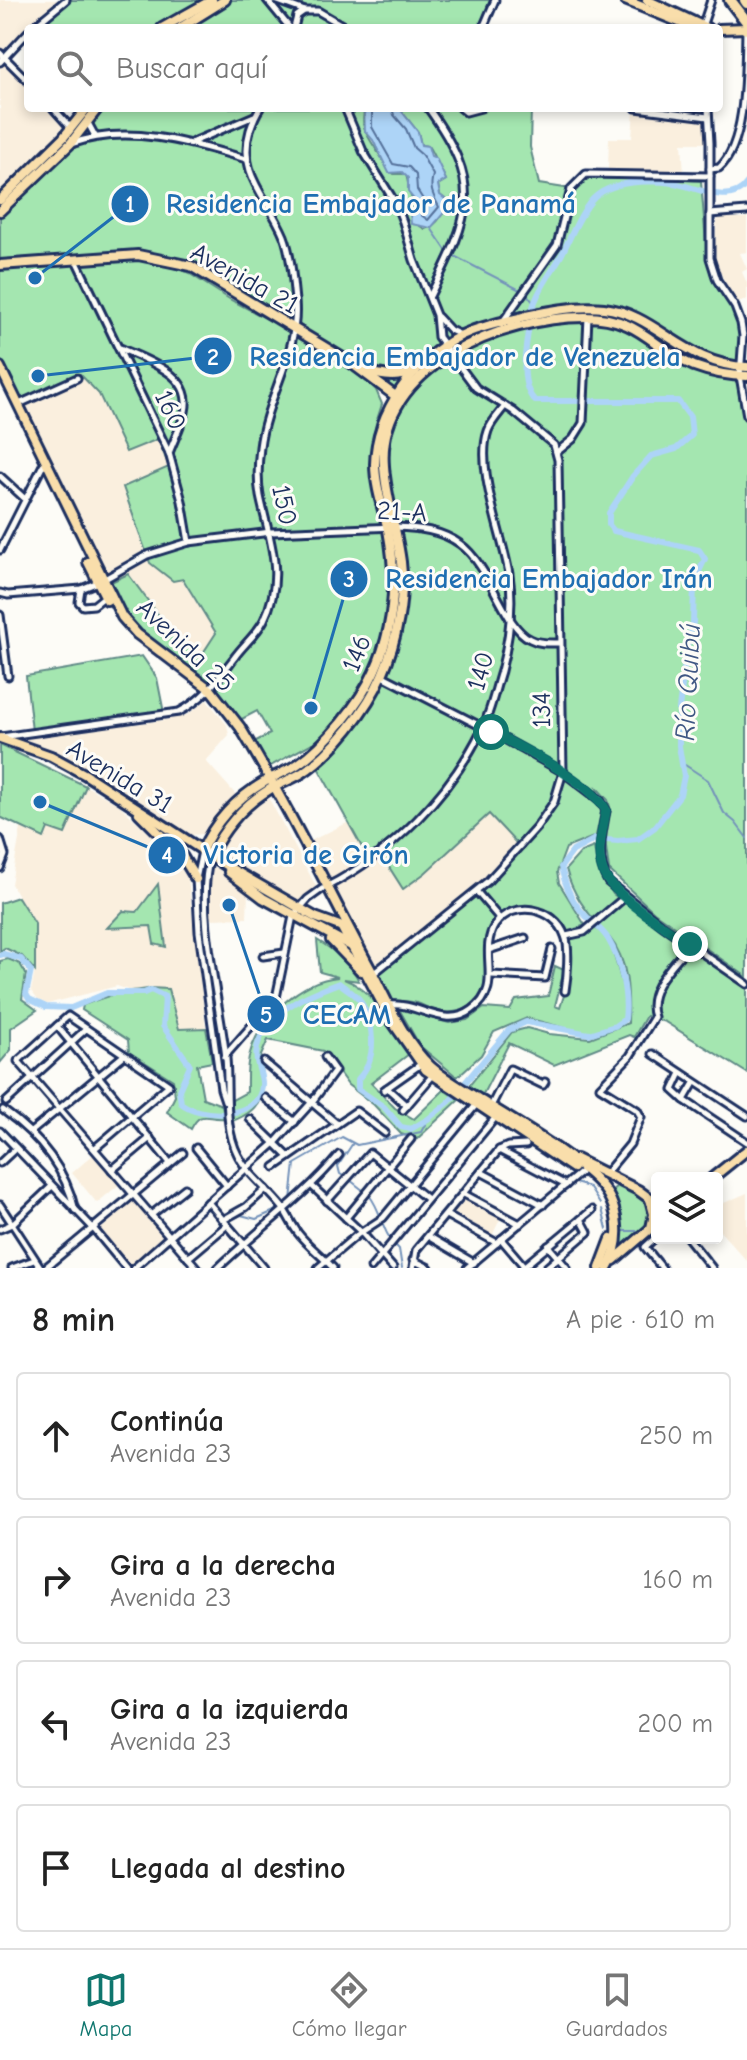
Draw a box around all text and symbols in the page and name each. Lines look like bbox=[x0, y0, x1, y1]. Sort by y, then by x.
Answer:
search box bbox=[24, 24, 723, 112]
icon: search bbox=[52, 46, 96, 90]
text: Buscar aquí bbox=[116, 51, 267, 86]
callout: Residencia Embajador de Panamá bbox=[110, 178, 592, 230]
text: Residencia Embajador de Panamá bbox=[166, 188, 576, 220]
text: 1 bbox=[125, 190, 135, 218]
street label: Avenida 21 bbox=[185, 237, 304, 321]
callout: Residencia Embajador de Venezuela bbox=[193, 330, 697, 382]
text: Residencia Embajador de Venezuela bbox=[249, 341, 681, 373]
text: 2 bbox=[207, 343, 219, 371]
street label: 160 bbox=[148, 386, 192, 435]
street label: 150 bbox=[265, 482, 303, 528]
street label: 21-A bbox=[376, 496, 427, 528]
callout: Residencia Embajador Irán bbox=[329, 553, 728, 605]
text: Residencia Embajador Irán bbox=[385, 563, 713, 595]
text: 3 bbox=[343, 565, 355, 593]
street label: Avenida 25 bbox=[130, 593, 240, 698]
water label: Río Quibú bbox=[669, 622, 707, 742]
street label: 146 bbox=[336, 631, 378, 676]
street label: 140 bbox=[461, 649, 501, 694]
street label: 134 bbox=[527, 692, 557, 728]
route start bbox=[473, 714, 509, 750]
street label: Avenida 31 bbox=[61, 734, 178, 820]
callout: Victoria de Girón bbox=[147, 829, 425, 881]
text: Victoria de Girón bbox=[203, 839, 409, 871]
text: 4 bbox=[161, 841, 173, 869]
route end bbox=[672, 926, 708, 962]
callout: CECAM bbox=[246, 988, 407, 1040]
text: CECAM bbox=[303, 999, 391, 1031]
text: 5 bbox=[260, 1001, 272, 1029]
map controls bbox=[651, 1172, 723, 1244]
button: layers bbox=[651, 1172, 723, 1244]
text: 8 min bbox=[32, 1300, 115, 1340]
text: A pie · 610 m bbox=[566, 1305, 715, 1335]
text: Continúa bbox=[110, 1404, 224, 1439]
icon: ahead bbox=[34, 1414, 78, 1458]
text: 250 m bbox=[639, 1421, 713, 1451]
text: Avenida 23 bbox=[110, 1439, 231, 1469]
text: Gira a la derecha bbox=[110, 1548, 336, 1583]
icon: right bbox=[34, 1558, 78, 1602]
text: 160 m bbox=[643, 1565, 713, 1595]
text: Avenida 23 bbox=[110, 1583, 231, 1613]
text: Gira a la izquierda bbox=[110, 1692, 349, 1727]
icon: left bbox=[34, 1702, 78, 1746]
text: 200 m bbox=[638, 1709, 713, 1739]
text: Avenida 23 bbox=[110, 1727, 231, 1757]
icon: arrive bbox=[34, 1846, 78, 1890]
text: Llegada al destino bbox=[110, 1851, 346, 1886]
tab: Mapa bbox=[80, 1968, 132, 2042]
tab: Cómo llegar bbox=[292, 1968, 406, 2042]
tab: Guardados bbox=[566, 1968, 667, 2042]

